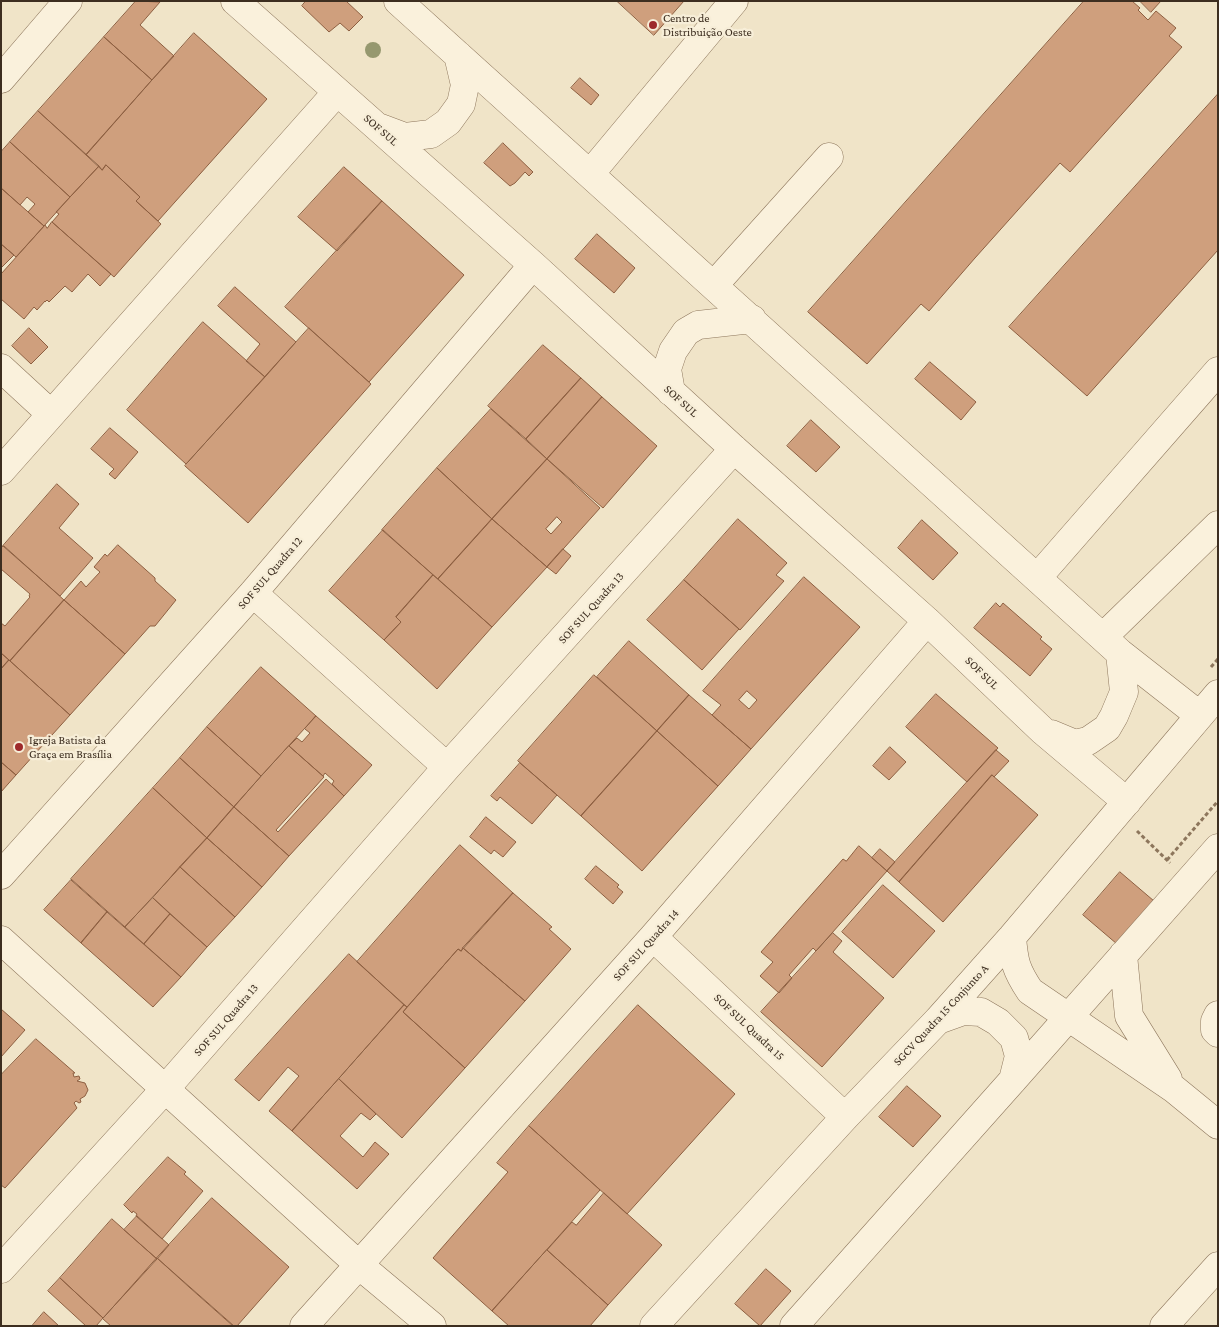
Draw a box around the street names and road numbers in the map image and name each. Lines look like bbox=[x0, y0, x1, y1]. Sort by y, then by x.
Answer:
street label: SOF SUL bbox=[361, 111, 401, 149]
street label: SOF SUL bbox=[661, 382, 701, 420]
street label: SOF SUL Quadra 12 bbox=[235, 534, 305, 612]
street label: SOF SUL Quadra 13 bbox=[555, 569, 627, 647]
street label: SOF SUL bbox=[962, 654, 1002, 692]
street label: SOF SUL Quadra 14 bbox=[610, 906, 682, 984]
street label: SGCV Quadra 15 Conjunto A bbox=[890, 961, 992, 1069]
street label: SOF SUL Quadra 13 bbox=[191, 981, 261, 1059]
street label: SOF SUL Quadra 15 bbox=[711, 991, 787, 1063]

